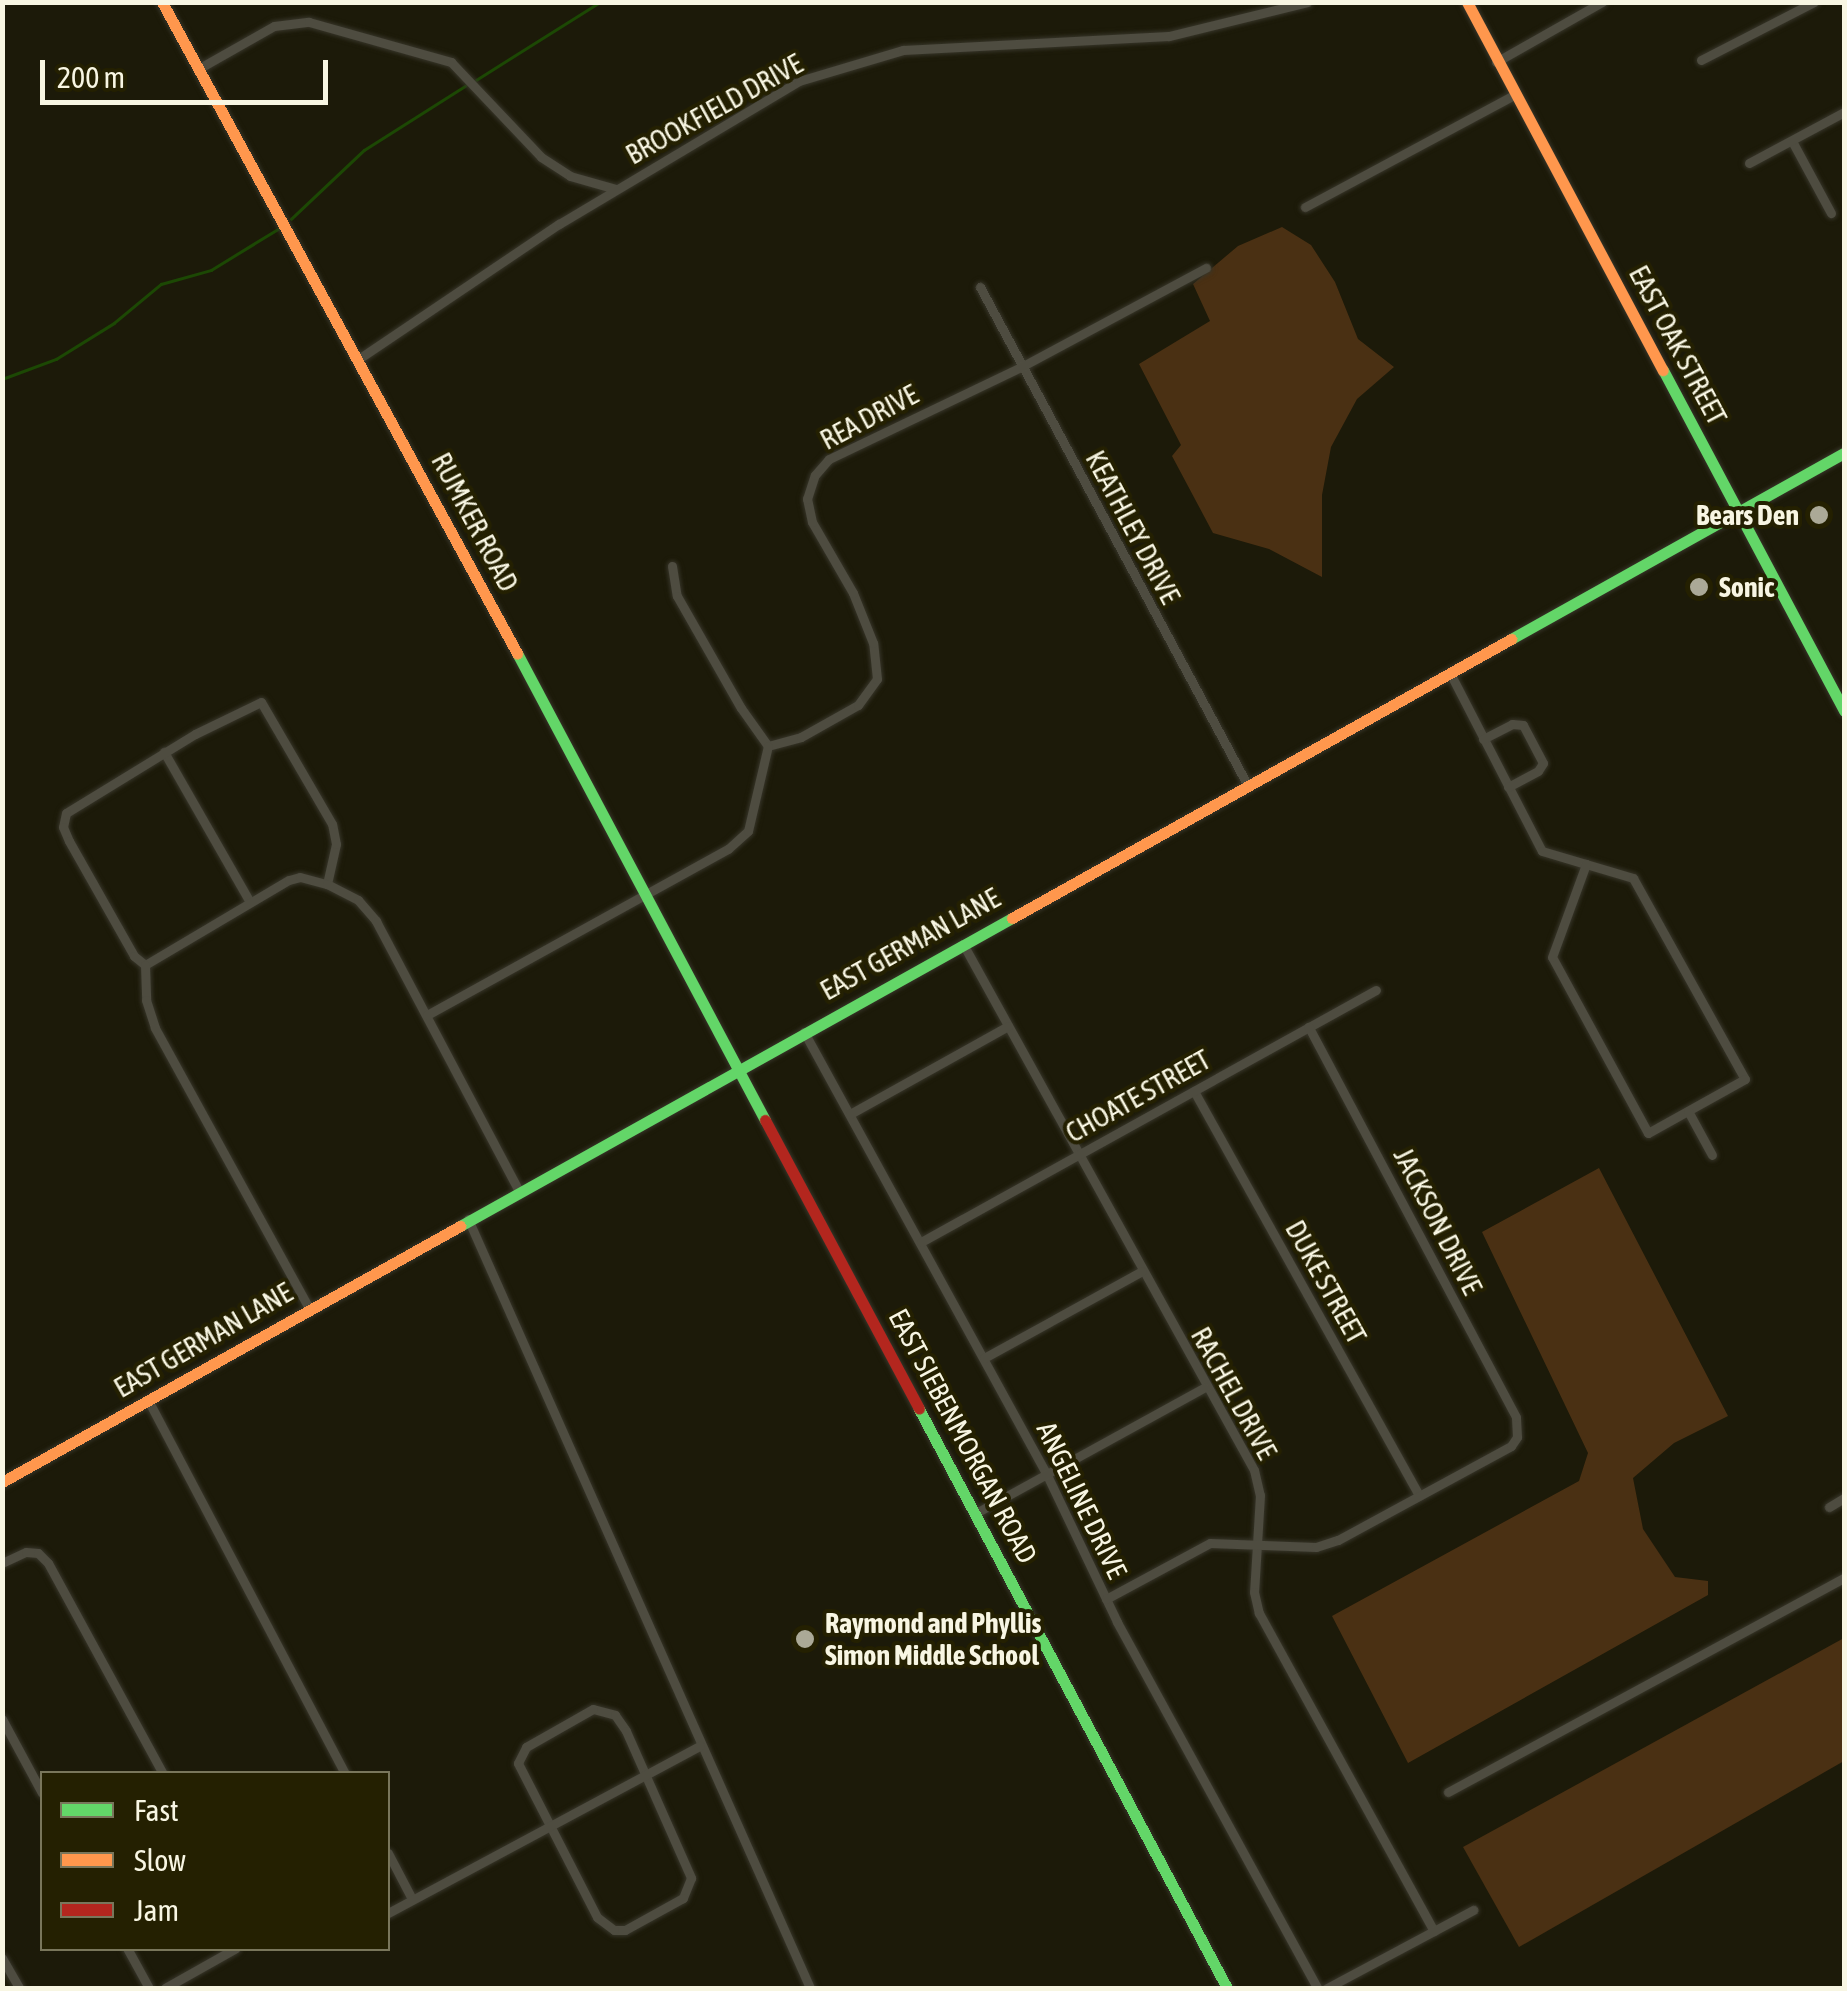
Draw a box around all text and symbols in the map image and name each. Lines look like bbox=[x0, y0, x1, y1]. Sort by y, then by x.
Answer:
scale bar bbox=[45, 40, 332, 102]
street label: BROOKFIELD DRIVE bbox=[620, 47, 808, 171]
text: 200 m bbox=[57, 60, 125, 94]
street label: EAST OAK STREET bbox=[1622, 260, 1734, 430]
street label: REA DRIVE bbox=[814, 377, 924, 457]
street label: KEATHLEY DRIVE bbox=[1079, 445, 1187, 609]
street label: RUMKER ROAD bbox=[424, 447, 526, 597]
place label: Bears Den bbox=[1696, 498, 1799, 532]
marker: Bears Den bbox=[1808, 504, 1830, 526]
place label: Sonic bbox=[1719, 570, 1774, 604]
marker: Sonic bbox=[1688, 576, 1710, 598]
street label: EAST GERMAN LANE bbox=[814, 881, 1006, 1007]
street label: CHOATE STREET bbox=[1060, 1043, 1216, 1149]
street label: JACKSON DRIVE bbox=[1387, 1142, 1489, 1300]
street label: DUKE STREET bbox=[1278, 1214, 1374, 1350]
street label: EAST GERMAN LANE bbox=[108, 1275, 298, 1405]
street label: EAST SIEBENMORGAN ROAD bbox=[882, 1303, 1044, 1569]
street label: RACHEL DRIVE bbox=[1184, 1321, 1284, 1465]
street label: ANGELINE DRIVE bbox=[1030, 1416, 1134, 1584]
place label: Raymond and Phyllis Simon Middle School bbox=[825, 1606, 1041, 1672]
marker: Raymond and Phyllis Simon Middle School bbox=[794, 1628, 816, 1650]
legend bbox=[40, 1771, 390, 1951]
text: Fast bbox=[134, 1793, 179, 1827]
text: Slow bbox=[134, 1843, 186, 1877]
text: Jam bbox=[134, 1893, 179, 1927]

